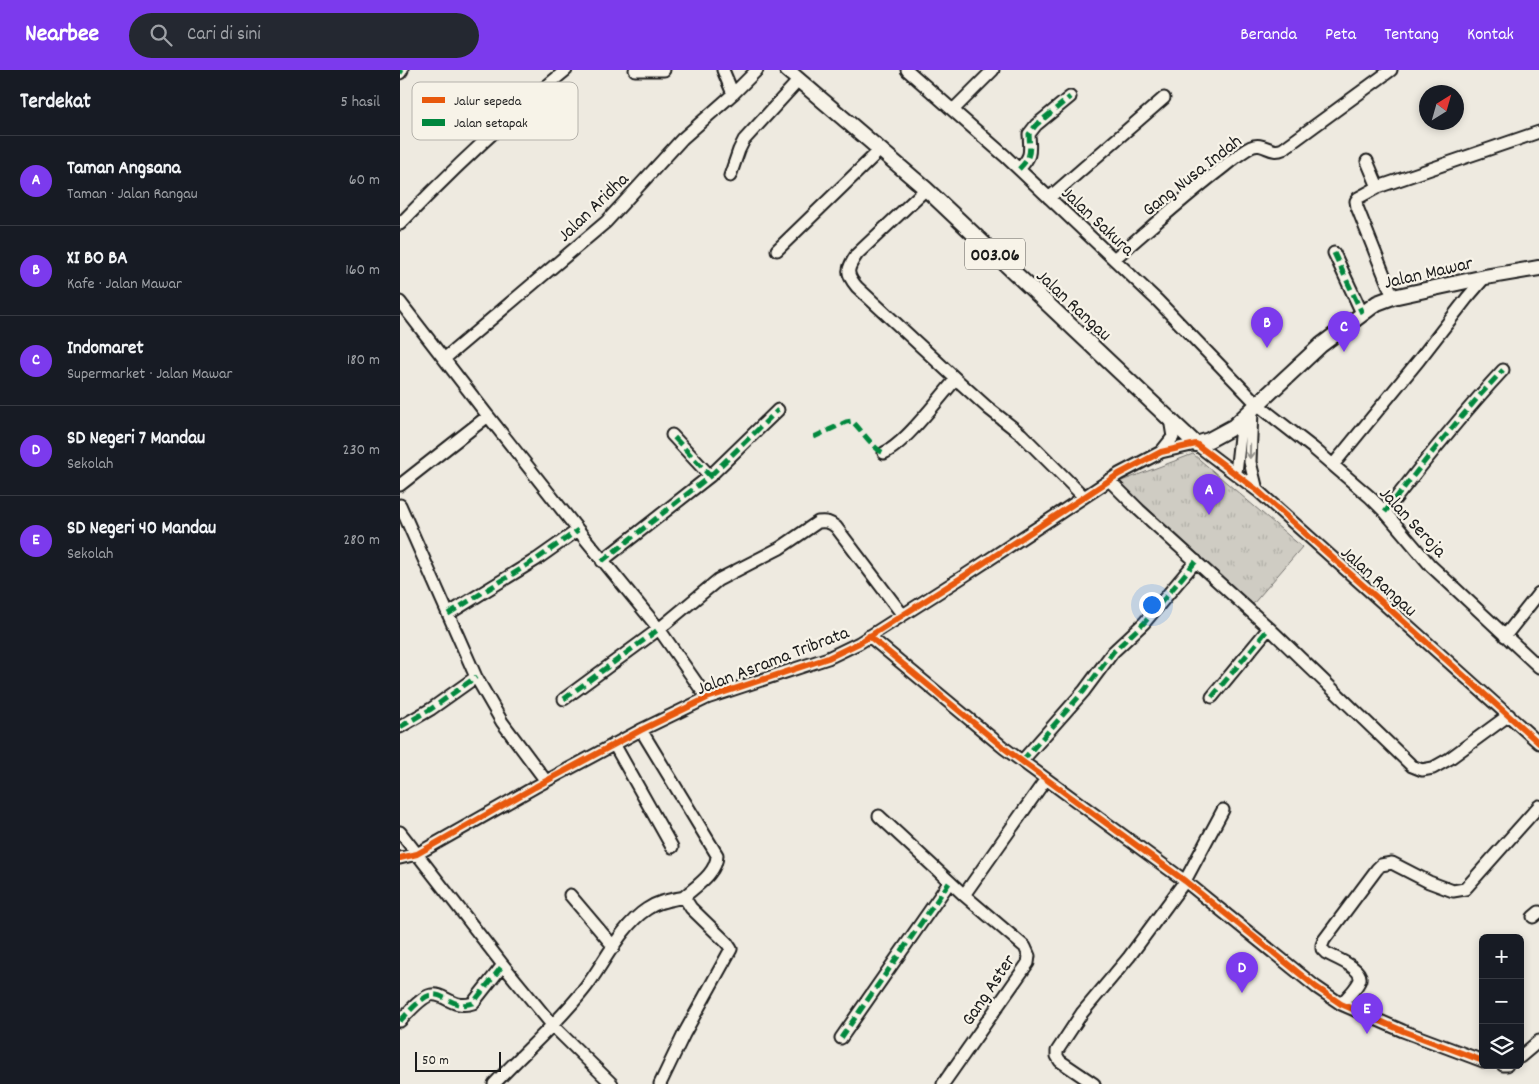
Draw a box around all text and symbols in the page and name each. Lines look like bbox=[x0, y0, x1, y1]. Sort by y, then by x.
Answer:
search box bbox=[129, 13, 479, 58]
text: Nearbee bbox=[25, 18, 99, 52]
icon: search bbox=[147, 21, 175, 49]
text: Cari di sini bbox=[187, 22, 261, 49]
text: Beranda bbox=[1240, 23, 1297, 48]
text: Peta bbox=[1325, 23, 1356, 48]
text: Tentang bbox=[1384, 23, 1439, 48]
text: Kontak bbox=[1467, 23, 1514, 48]
legend bbox=[412, 82, 578, 140]
north arrow bbox=[1419, 85, 1464, 130]
text: Terdekat bbox=[20, 88, 91, 118]
text: 5 hasil bbox=[341, 91, 380, 114]
text: Jalur sepeda bbox=[454, 92, 522, 112]
text: Jalan setapak bbox=[454, 114, 528, 134]
street label: Gang Nusa Indah bbox=[1138, 129, 1249, 224]
text: Taman Angsana bbox=[67, 156, 181, 183]
street label: Jalan Aridha bbox=[553, 167, 637, 249]
text: A bbox=[32, 169, 40, 192]
text: 60 m bbox=[349, 169, 380, 192]
street label: Jalan Sakura bbox=[1054, 181, 1140, 264]
text: Taman · Jalan Rangau bbox=[67, 183, 198, 206]
road number: 003.06 bbox=[965, 238, 1025, 270]
text: XI BO BA bbox=[67, 246, 128, 273]
street label: Jalan Mawar bbox=[1382, 251, 1476, 298]
text: B bbox=[32, 259, 40, 282]
text: 160 m bbox=[345, 259, 380, 282]
street label: Jalan Rangau bbox=[1029, 264, 1116, 349]
text: Kafe · Jalan Mawar bbox=[67, 273, 182, 296]
pin: B bbox=[1251, 307, 1283, 348]
pin: C bbox=[1328, 311, 1360, 352]
text: Indomaret bbox=[67, 336, 143, 363]
text: C bbox=[32, 349, 40, 372]
text: 180 m bbox=[347, 349, 380, 372]
text: Supermarket · Jalan Mawar bbox=[67, 363, 233, 386]
text: SD Negeri 7 Mandau bbox=[67, 426, 205, 453]
text: D bbox=[32, 439, 40, 462]
text: 230 m bbox=[343, 439, 380, 462]
one-way arrow bbox=[1245, 442, 1255, 459]
text: Sekolah bbox=[67, 453, 113, 476]
pin: A bbox=[1193, 474, 1225, 515]
street label: Jalan Seroja bbox=[1371, 482, 1452, 566]
text: SD Negeri 40 Mandau bbox=[67, 516, 216, 543]
text: E bbox=[32, 529, 40, 552]
text: 280 m bbox=[343, 529, 380, 552]
street label: Jalan Rangau bbox=[1333, 541, 1422, 624]
text: Sekolah bbox=[67, 543, 113, 566]
your location bbox=[1139, 592, 1165, 618]
street label: Jalan Asrama Tribrata bbox=[693, 620, 854, 704]
map controls bbox=[1479, 934, 1524, 1069]
button: + bbox=[1479, 934, 1524, 979]
street label: Gang Aster bbox=[956, 950, 1024, 1032]
pin: D bbox=[1226, 952, 1258, 993]
button: − bbox=[1479, 979, 1524, 1024]
pin: E bbox=[1351, 993, 1383, 1034]
button: layers bbox=[1479, 1024, 1524, 1069]
scale bar bbox=[415, 1049, 501, 1072]
text: 50 m bbox=[422, 1051, 449, 1071]

